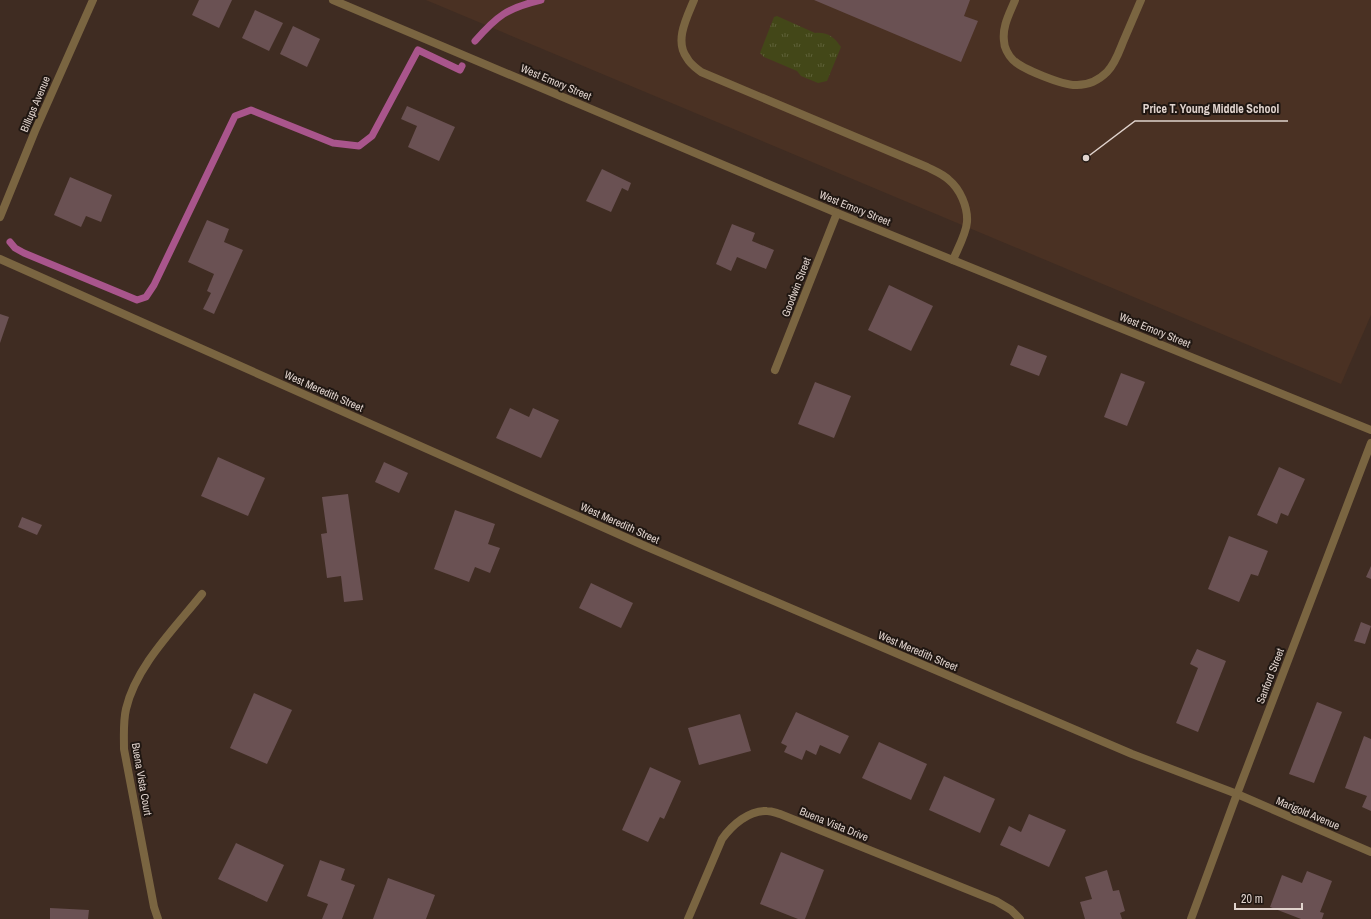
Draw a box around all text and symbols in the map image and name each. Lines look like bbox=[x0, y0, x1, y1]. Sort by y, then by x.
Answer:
street label: West Emory Street bbox=[518, 61, 594, 103]
street label: Billups Avenue bbox=[17, 74, 53, 134]
callout: Price T. Young Middle School bbox=[1135, 97, 1288, 121]
text: Price T. Young Middle School bbox=[1143, 101, 1279, 117]
street label: West Emory Street bbox=[817, 187, 893, 229]
street label: Goodwin Street bbox=[778, 255, 814, 319]
street label: West Emory Street bbox=[1117, 309, 1193, 351]
street label: West Meredith Street bbox=[282, 367, 366, 415]
street label: West Meredith Street bbox=[578, 499, 662, 547]
street label: West Meredith Street bbox=[876, 628, 960, 674]
street label: Sanford Street bbox=[1253, 646, 1287, 706]
street label: Buena Vista Court bbox=[129, 742, 155, 817]
street label: Marigold Avenue bbox=[1274, 793, 1342, 833]
street label: Buena Vista Drive bbox=[798, 804, 870, 844]
scale bar bbox=[1235, 885, 1302, 911]
text: 20 m bbox=[1241, 891, 1263, 907]

